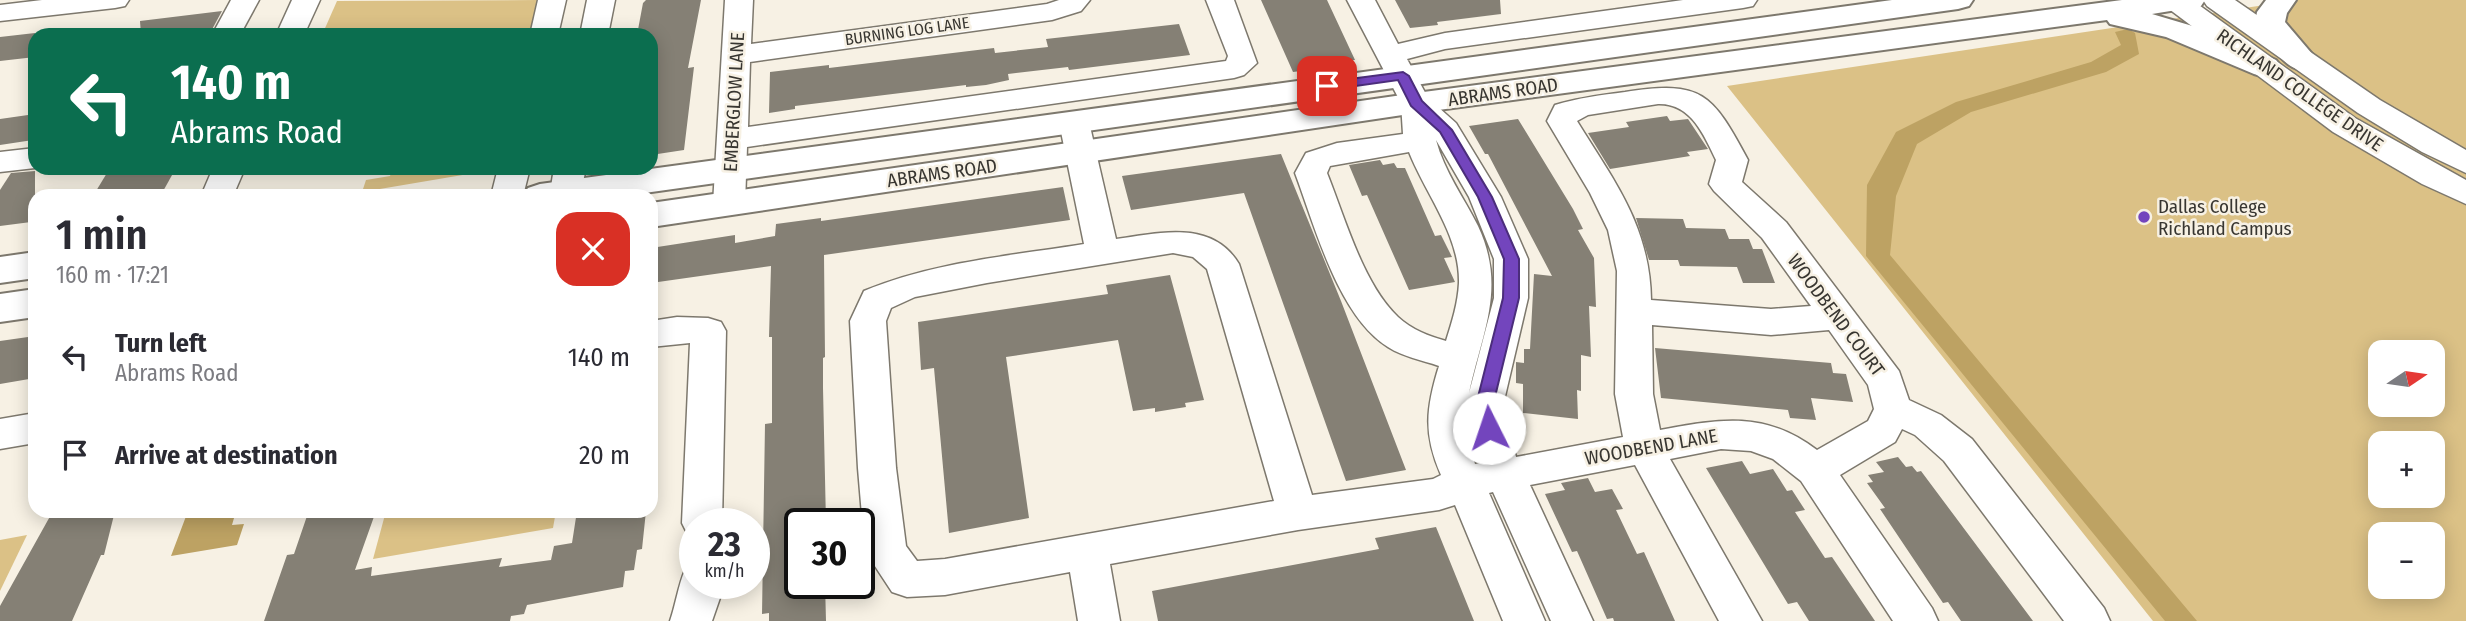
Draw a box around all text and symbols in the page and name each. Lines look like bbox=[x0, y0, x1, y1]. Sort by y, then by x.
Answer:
street label: BURNING LOG LANE bbox=[844, 13, 970, 49]
street label: RICHLAND COLLEGE DRIVE bbox=[2212, 24, 2388, 156]
street label: EMBERGLOW LANE bbox=[719, 31, 749, 172]
text: 140 m bbox=[171, 53, 291, 112]
icon: left bbox=[56, 56, 147, 147]
pin bbox=[1297, 56, 1357, 116]
icon: arrive bbox=[1308, 67, 1346, 105]
street label: ABRAMS ROAD bbox=[1447, 73, 1559, 111]
text: Abrams Road bbox=[171, 113, 343, 151]
street label: ABRAMS ROAD bbox=[886, 154, 998, 192]
place label: Dallas College Richland Campus bbox=[2158, 195, 2292, 240]
marker: Dallas College Richland Campus bbox=[2136, 209, 2152, 225]
text: 1 min bbox=[56, 210, 147, 260]
button: close bbox=[556, 212, 630, 286]
street label: WOODBEND COURT bbox=[1783, 250, 1889, 381]
text: 160 m · 17:21 bbox=[56, 261, 169, 289]
text: Turn left bbox=[115, 328, 207, 359]
icon: left bbox=[56, 338, 94, 376]
north arrow bbox=[2368, 340, 2445, 416]
map controls bbox=[2368, 340, 2445, 599]
text: 140 m bbox=[568, 342, 630, 373]
text: Abrams Road bbox=[115, 359, 239, 387]
position arrow bbox=[1452, 391, 1526, 465]
street label: WOODBEND LANE bbox=[1583, 424, 1719, 470]
button: + bbox=[2368, 431, 2445, 508]
icon: arrive bbox=[56, 436, 94, 474]
text: Arrive at destination bbox=[115, 440, 338, 471]
text: 20 m bbox=[579, 440, 630, 471]
speed limit sign: 30 bbox=[784, 508, 875, 599]
button: − bbox=[2368, 522, 2445, 599]
text: 23 bbox=[708, 523, 741, 565]
text: km/h bbox=[704, 560, 745, 582]

